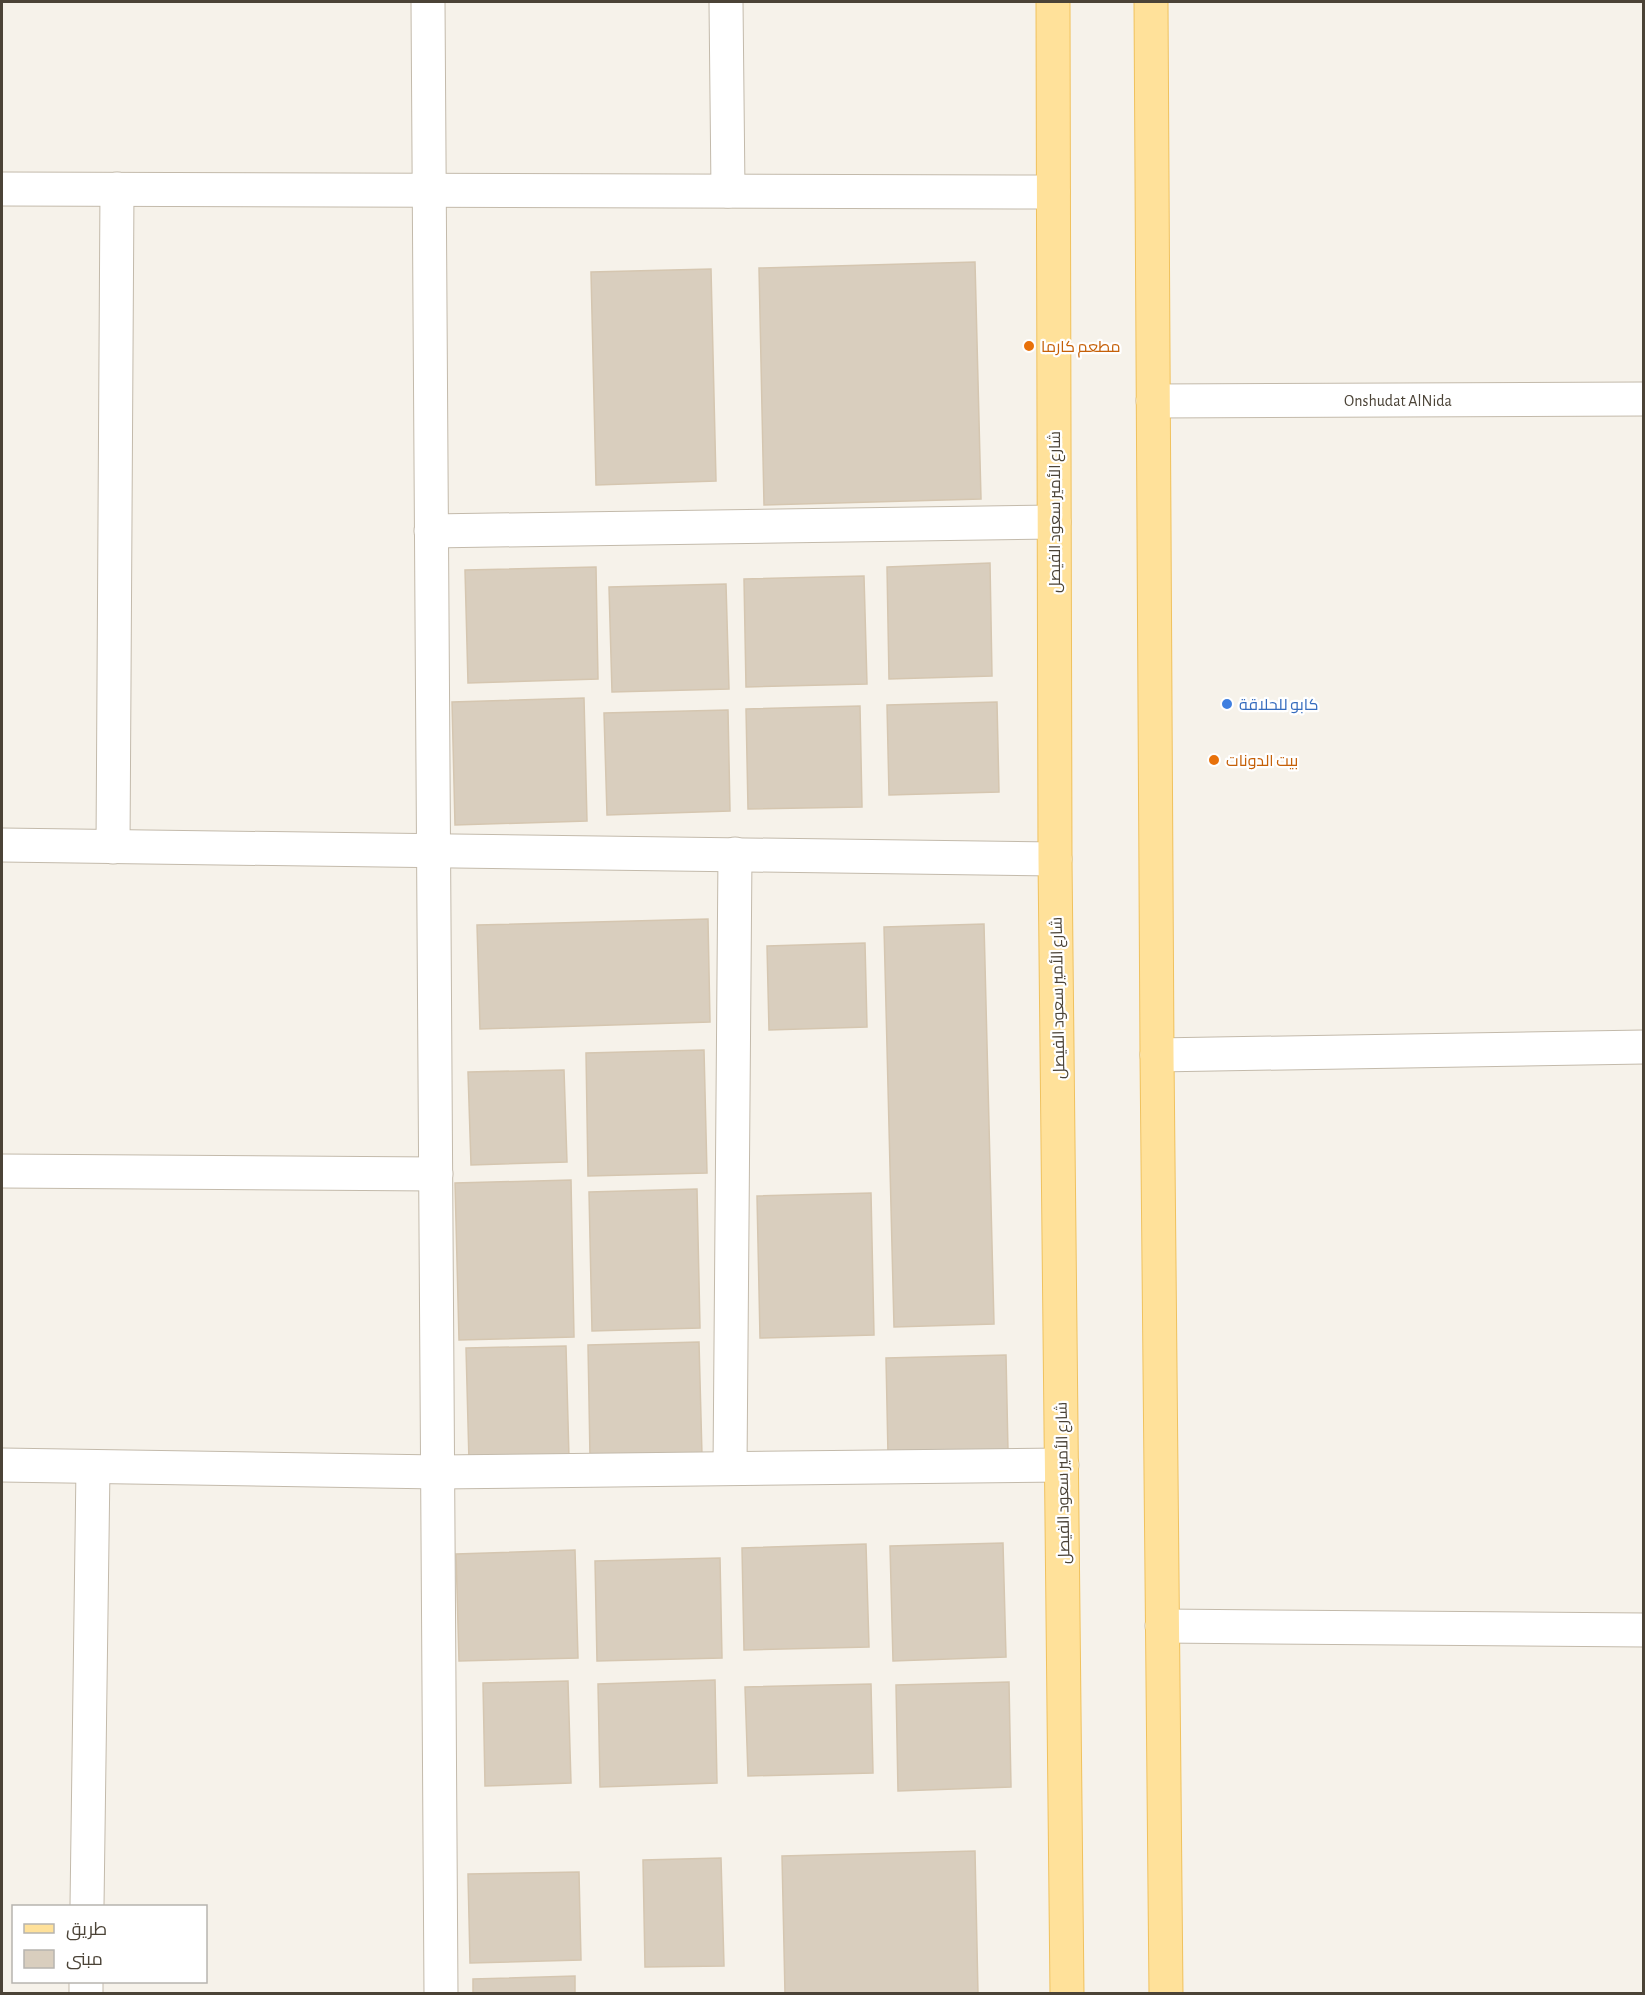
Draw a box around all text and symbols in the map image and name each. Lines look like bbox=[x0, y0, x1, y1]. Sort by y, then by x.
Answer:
marker: مطعم كارما bbox=[1022, 339, 1036, 353]
place label: مطعم كارما bbox=[1041, 339, 1121, 358]
street label: Onshudat AlNida bbox=[1344, 393, 1452, 409]
street label: شارع الأمير سعود الفيصل bbox=[1046, 431, 1066, 593]
marker: كابو للحلاقة bbox=[1220, 697, 1234, 711]
place label: كابو للحلاقة bbox=[1239, 697, 1319, 714]
marker: بيت الدونات bbox=[1207, 753, 1221, 767]
place label: بيت الدونات bbox=[1226, 753, 1298, 770]
street label: شارع الأمير سعود الفيصل bbox=[1048, 917, 1070, 1079]
street label: شارع الأمير سعود الفيصل bbox=[1053, 1402, 1075, 1564]
legend bbox=[12, 1905, 207, 1983]
text: طريق bbox=[66, 1921, 107, 1941]
text: مبنى bbox=[66, 1951, 103, 1970]

